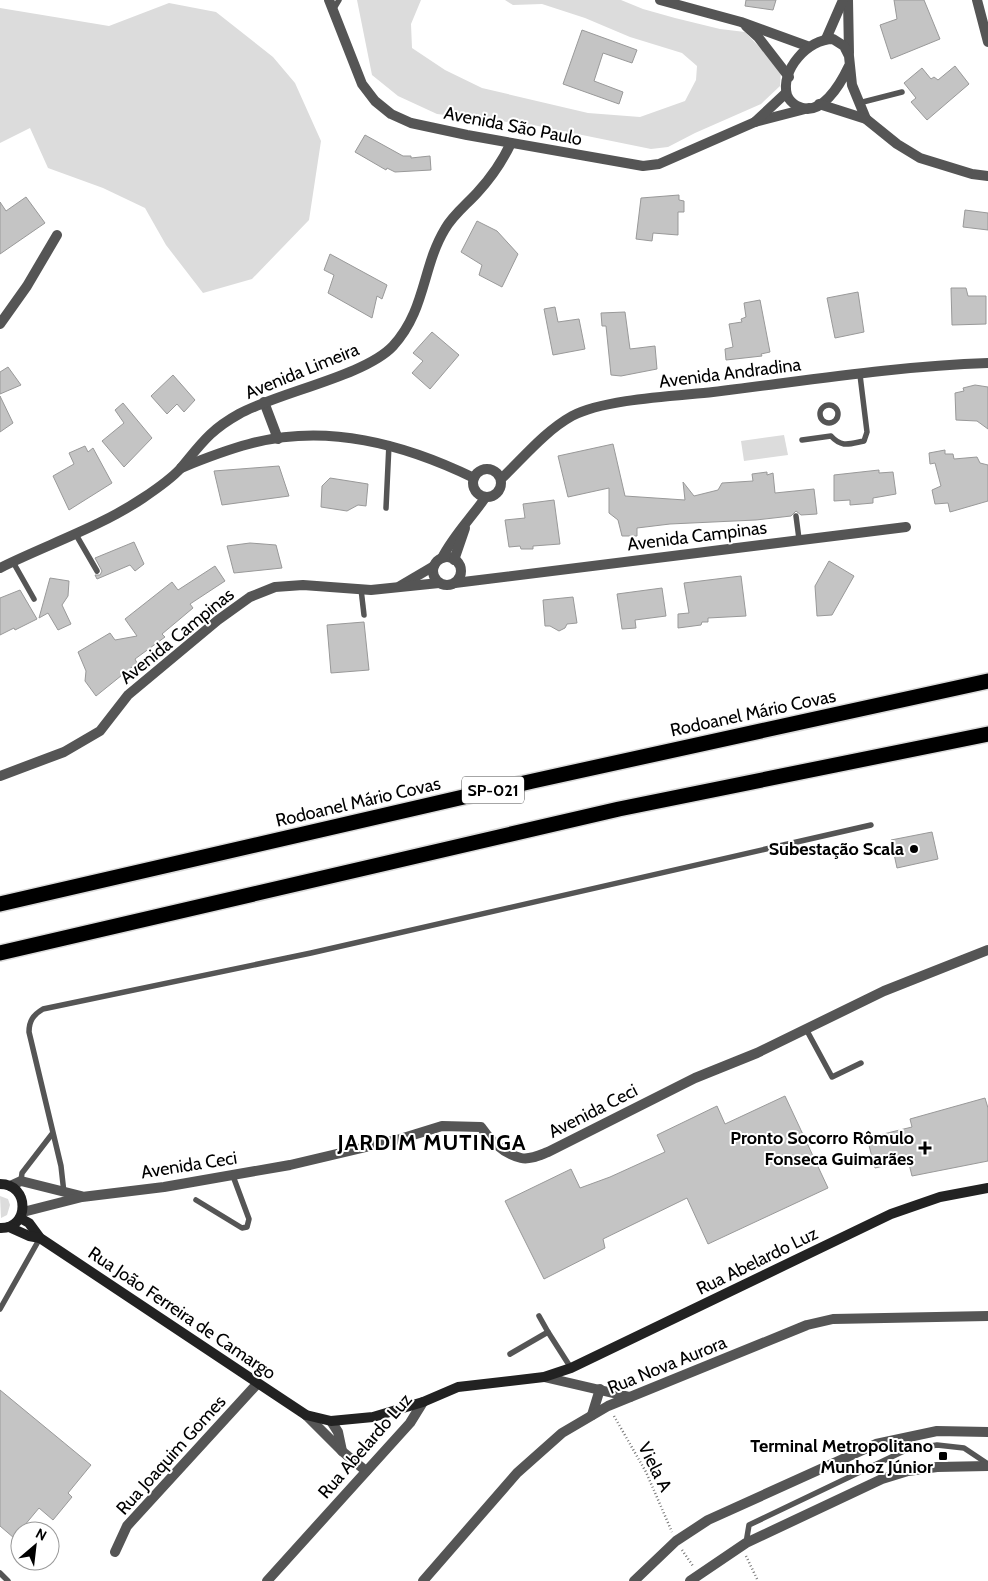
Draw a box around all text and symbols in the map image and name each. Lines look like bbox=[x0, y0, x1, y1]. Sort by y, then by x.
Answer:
street label: Avenida São Paulo bbox=[442, 102, 584, 150]
street label: Avenida Limeira bbox=[242, 338, 362, 404]
street label: Avenida Andradina bbox=[658, 353, 803, 393]
street label: Avenida Campinas bbox=[626, 517, 768, 555]
street label: Avenida Campinas bbox=[116, 583, 238, 689]
street label: Rodoanel Mário Covas bbox=[668, 685, 838, 741]
street label: Rodoanel Mário Covas bbox=[273, 772, 443, 832]
road number: SP-021 bbox=[462, 776, 524, 804]
place label: Subestação Scala bbox=[769, 838, 904, 860]
marker: Subestação Scala bbox=[908, 843, 920, 855]
street label: Avenida Ceci bbox=[545, 1079, 641, 1143]
place label: Pronto Socorro Rômulo Fonseca Guimarães bbox=[730, 1127, 914, 1170]
district label: JARDIM MUTINGA bbox=[336, 1129, 527, 1156]
marker: Pronto Socorro Rômulo Fonseca Guimarães bbox=[918, 1141, 932, 1155]
street label: Avenida Ceci bbox=[139, 1147, 239, 1183]
street label: Rua Abelardo Luz bbox=[693, 1222, 822, 1300]
street label: Rua João Ferreira de Camargo bbox=[84, 1242, 280, 1384]
street label: Rua Nova Aurora bbox=[604, 1331, 730, 1399]
street label: Rua Abelardo Luz bbox=[313, 1389, 417, 1503]
street label: Rua Joaquim Gomes bbox=[112, 1391, 230, 1519]
place label: Terminal Metropolitano Munhoz Júnior bbox=[750, 1435, 933, 1478]
street label: Viela A bbox=[633, 1438, 677, 1496]
marker: Terminal Metropolitano Munhoz Júnior bbox=[937, 1450, 949, 1462]
north arrow bbox=[10, 1521, 60, 1571]
text: N bbox=[33, 1524, 50, 1545]

